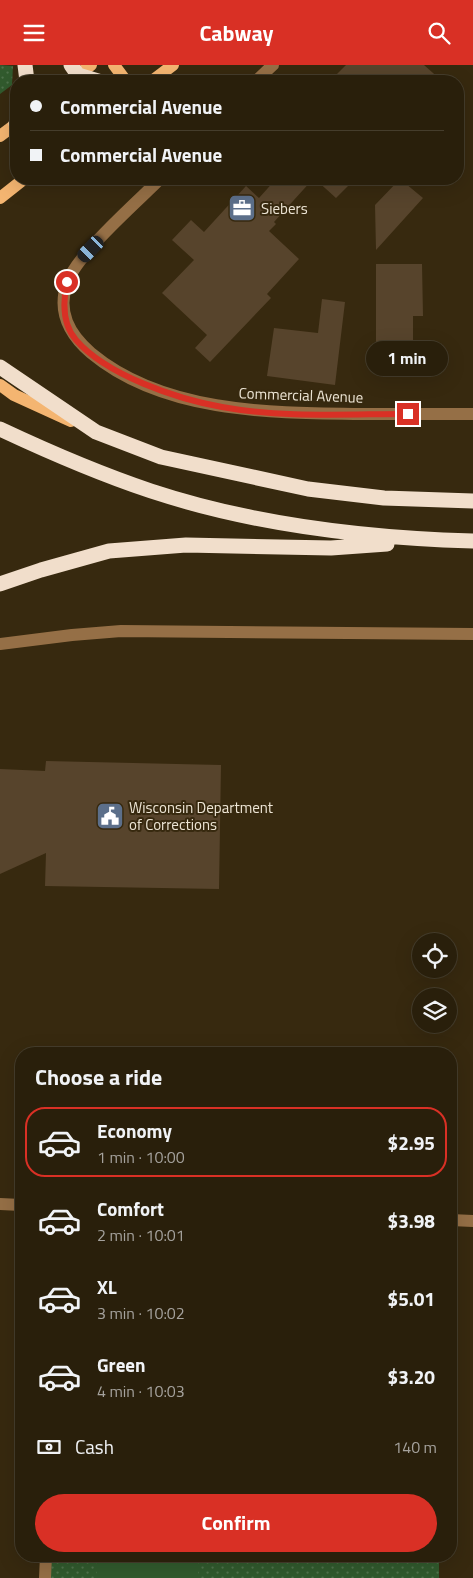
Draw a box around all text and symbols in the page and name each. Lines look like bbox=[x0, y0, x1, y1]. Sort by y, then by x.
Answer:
text: Cabway bbox=[199, 16, 274, 50]
icon: menu bbox=[20, 19, 48, 47]
icon: search bbox=[425, 19, 453, 47]
text: Commercial Avenue bbox=[60, 92, 222, 121]
text: Commercial Avenue bbox=[60, 140, 222, 169]
office icon: Siebers bbox=[227, 193, 257, 223]
place label: Siebers bbox=[261, 197, 308, 220]
car bbox=[75, 233, 106, 265]
route start bbox=[56, 271, 78, 293]
callout: 1 min bbox=[367, 341, 449, 377]
text: 1 min bbox=[388, 346, 426, 370]
street label: Commercial Avenue bbox=[238, 381, 364, 409]
route end bbox=[397, 403, 419, 425]
place label: Wisconsin Department of Corrections bbox=[129, 796, 274, 836]
public building icon: Wisconsin Department of Corrections bbox=[95, 801, 125, 831]
map controls bbox=[412, 933, 457, 1033]
button: locate bbox=[412, 933, 457, 978]
button: layers bbox=[412, 988, 457, 1033]
text: Choose a ride bbox=[35, 1060, 162, 1094]
text: Economy bbox=[97, 1116, 172, 1145]
icon: car bbox=[37, 1120, 82, 1165]
text: $2.95 bbox=[388, 1128, 435, 1157]
text: 1 min · 10:00 bbox=[97, 1145, 185, 1169]
text: Comfort bbox=[97, 1194, 164, 1223]
icon: car bbox=[37, 1198, 82, 1243]
text: $3.98 bbox=[388, 1206, 435, 1235]
text: 2 min · 10:01 bbox=[97, 1223, 185, 1247]
text: XL bbox=[97, 1272, 117, 1301]
icon: car bbox=[37, 1276, 82, 1321]
text: $5.01 bbox=[388, 1284, 435, 1313]
text: 3 min · 10:02 bbox=[97, 1301, 185, 1325]
text: Green bbox=[97, 1350, 146, 1379]
icon: car bbox=[37, 1354, 82, 1399]
text: $3.20 bbox=[388, 1362, 435, 1391]
text: 4 min · 10:03 bbox=[97, 1379, 185, 1403]
text: Cash bbox=[75, 1432, 114, 1461]
icon: cash bbox=[35, 1433, 63, 1461]
text: 140 m bbox=[393, 1435, 437, 1459]
button: Confirm bbox=[35, 1494, 437, 1552]

